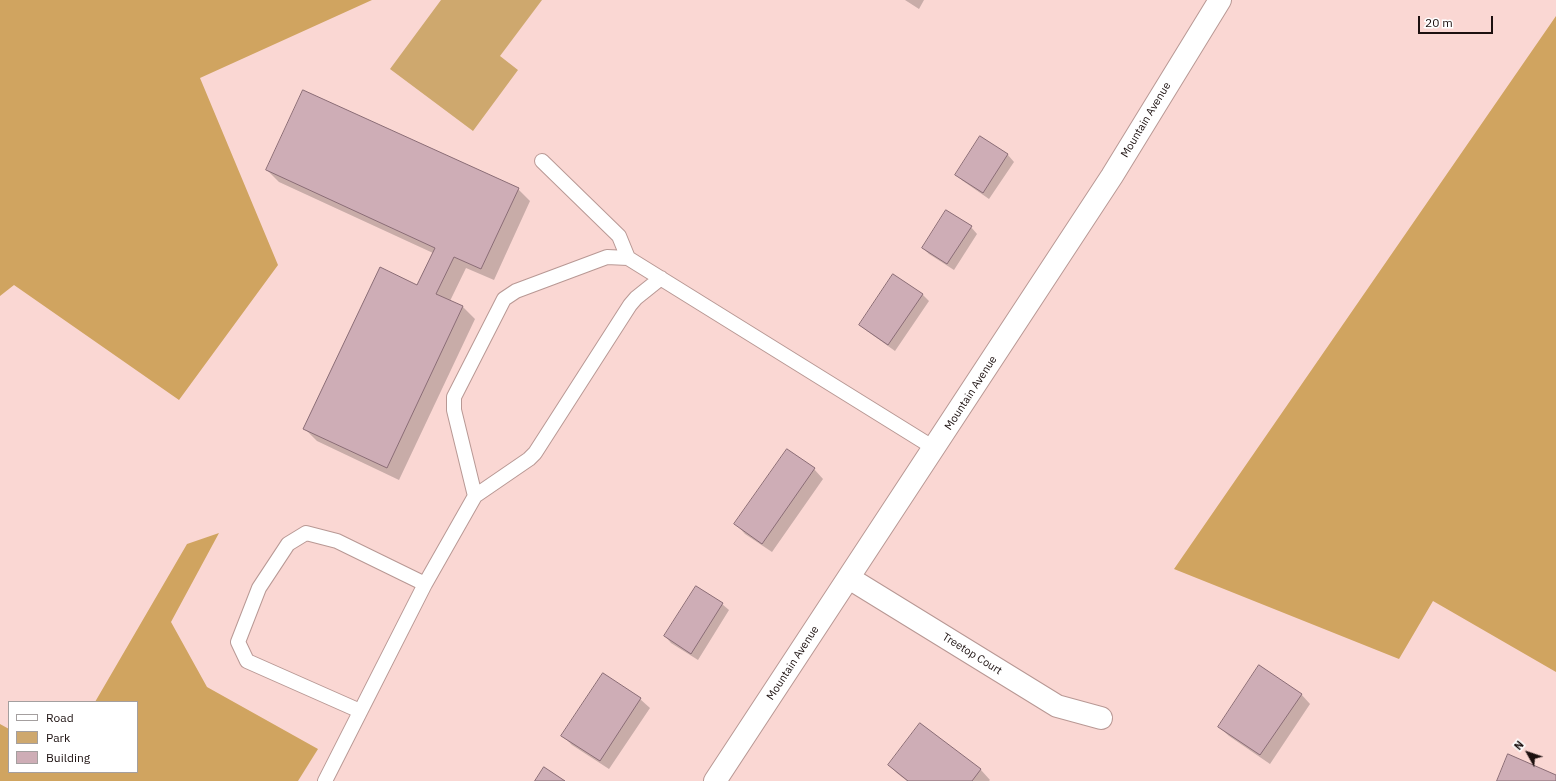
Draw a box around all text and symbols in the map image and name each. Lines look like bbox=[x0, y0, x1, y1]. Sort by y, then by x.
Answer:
scale bar bbox=[1420, 8, 1495, 34]
text: 20 m bbox=[1425, 15, 1453, 30]
street label: Mountain Avenue bbox=[1118, 80, 1174, 160]
street label: Mountain Avenue bbox=[942, 353, 1000, 433]
street label: Mountain Avenue bbox=[764, 623, 822, 703]
street label: Treetop Court bbox=[940, 630, 1004, 678]
legend bbox=[8, 701, 138, 773]
text: Road bbox=[46, 710, 74, 725]
text: Park bbox=[46, 730, 70, 745]
north arrow bbox=[1508, 733, 1548, 773]
text: N bbox=[1511, 738, 1527, 753]
text: Building bbox=[46, 750, 90, 765]

